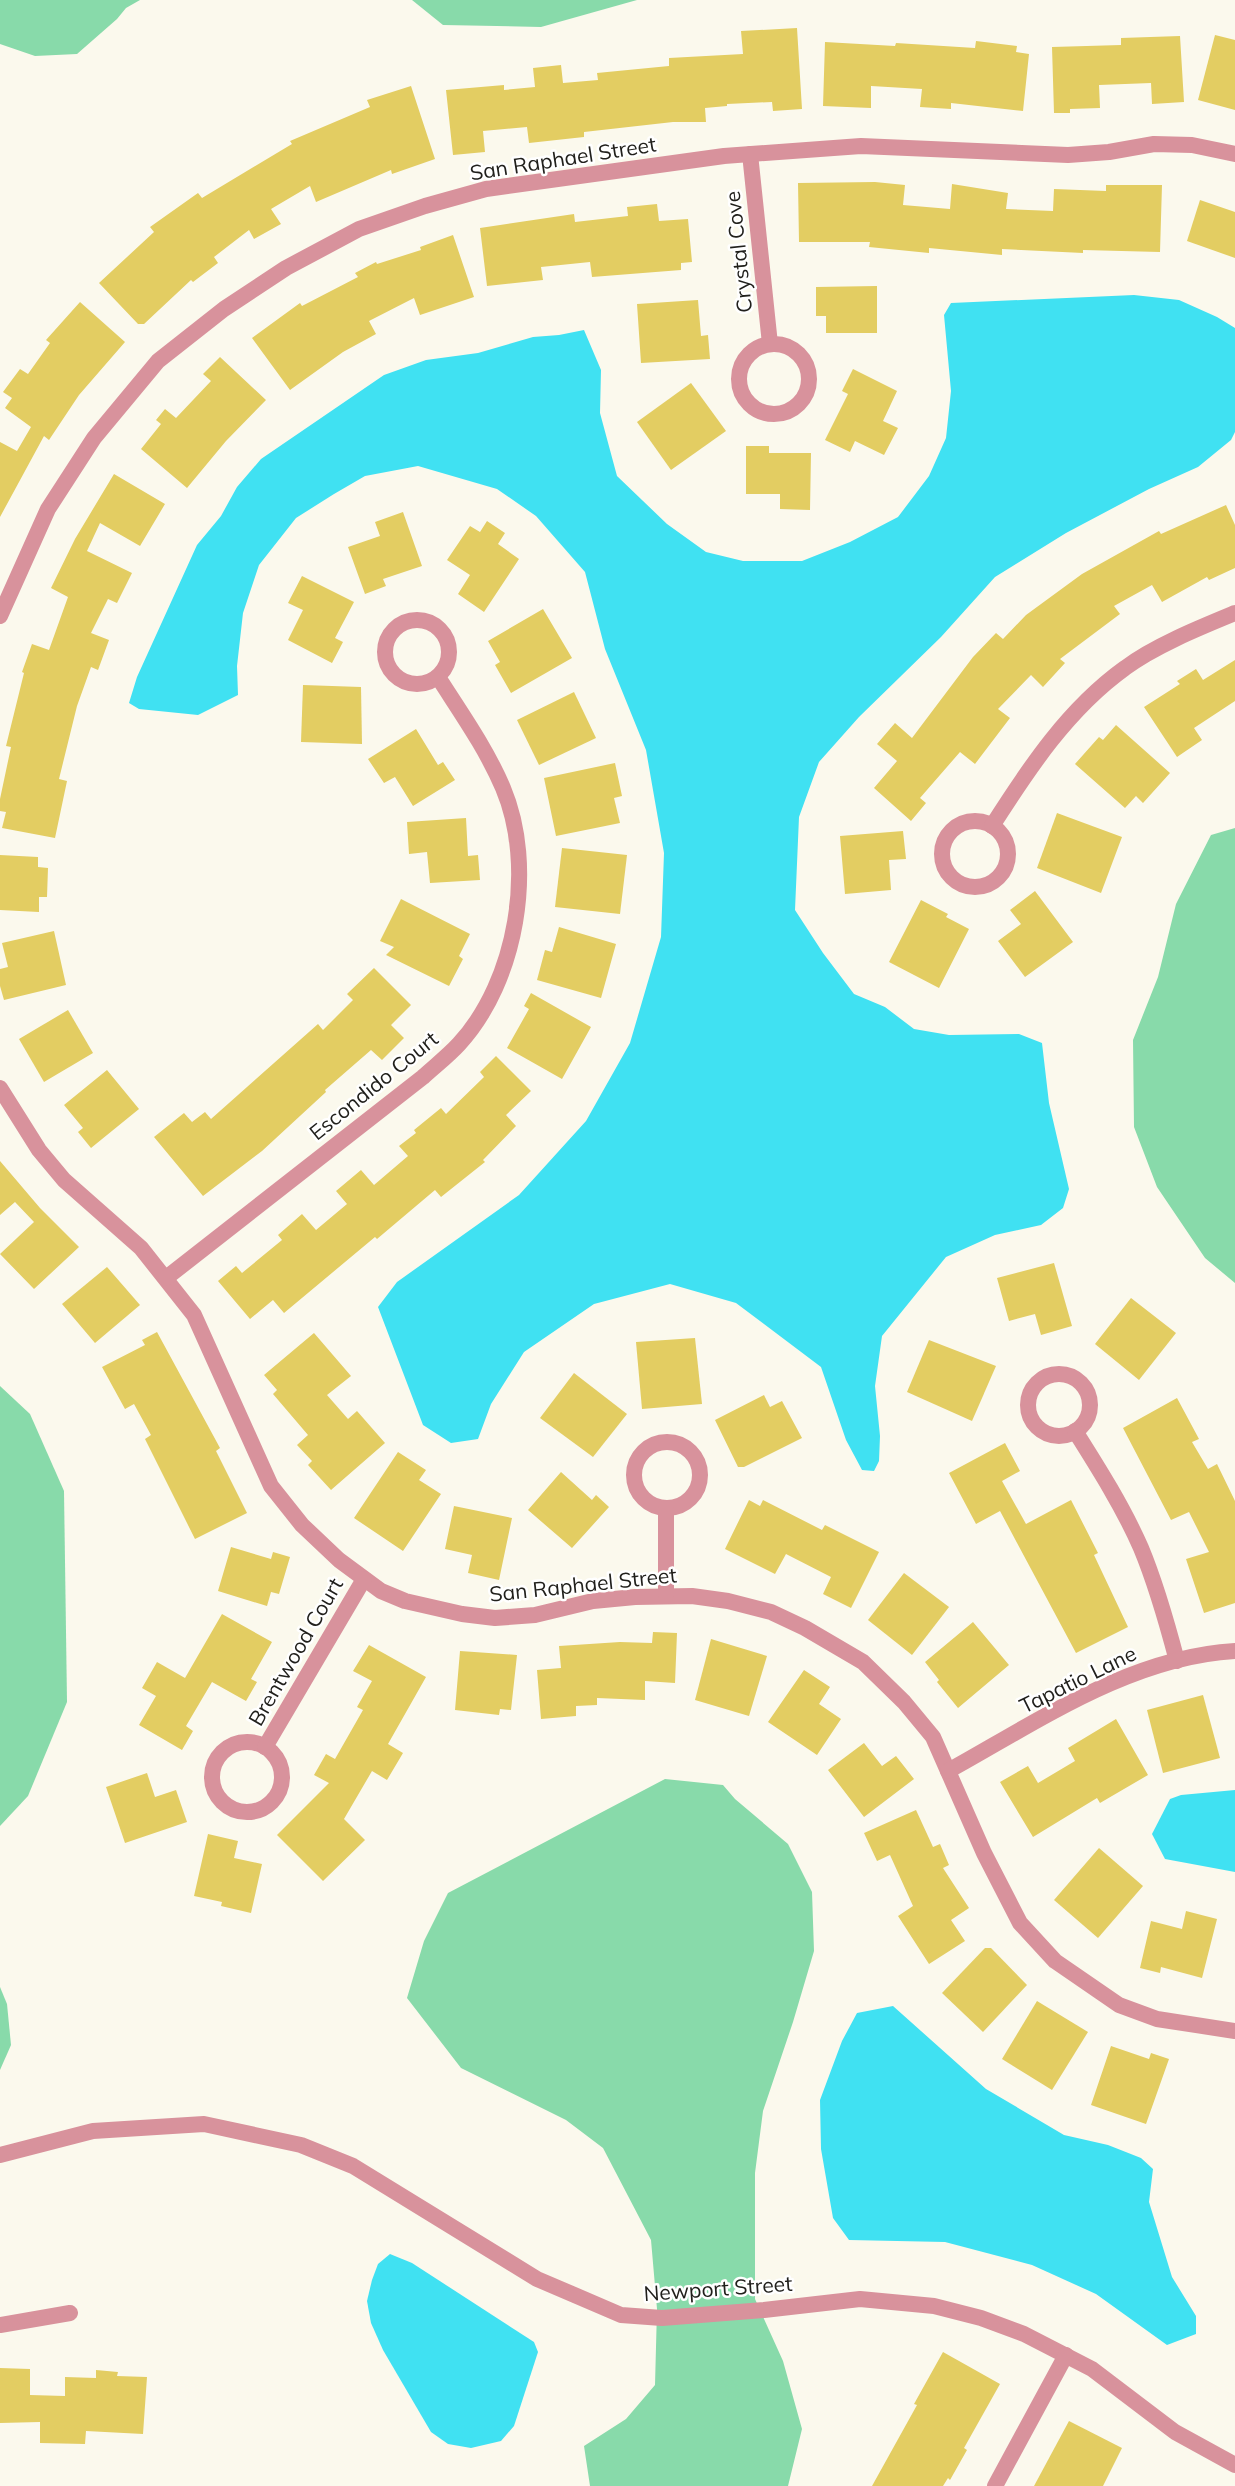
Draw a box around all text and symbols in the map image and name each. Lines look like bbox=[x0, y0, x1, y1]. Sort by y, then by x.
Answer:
street label: San Raphael Street bbox=[468, 130, 658, 186]
street label: Crystal Cove bbox=[719, 190, 757, 314]
street label: Escondido Court bbox=[304, 1025, 443, 1145]
street label: San Raphael Street bbox=[488, 1561, 678, 1607]
street label: Brentwood Court bbox=[242, 1573, 348, 1730]
street label: Tapatio Lane bbox=[1015, 1640, 1140, 1719]
street label: Newport Street bbox=[643, 2270, 793, 2306]

